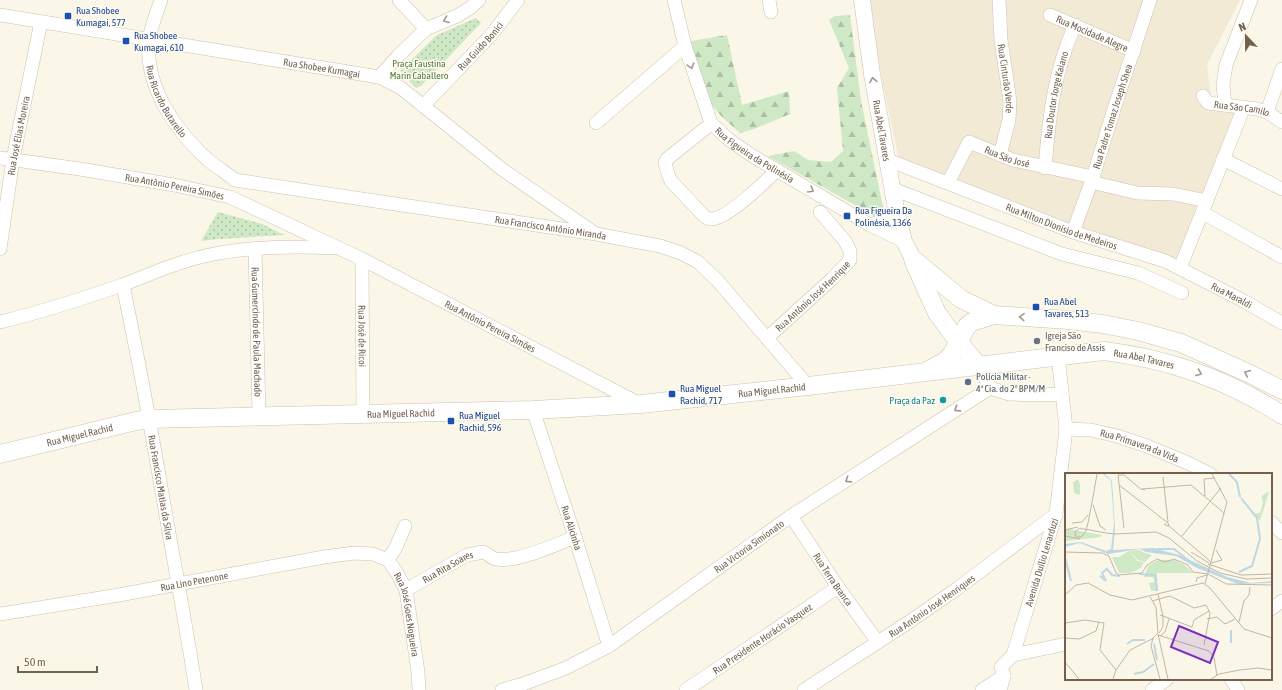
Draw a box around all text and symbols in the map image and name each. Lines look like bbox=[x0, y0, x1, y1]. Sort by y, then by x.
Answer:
place label: Rua Shobee Kumagai, 577 bbox=[76, 5, 126, 28]
marker: Rua Shobee Kumagai, 577 bbox=[63, 11, 73, 21]
street label: Rua Mocidade Alegre bbox=[1055, 13, 1130, 54]
one-way arrow bbox=[443, 16, 450, 24]
north arrow bbox=[1226, 16, 1266, 56]
street label: Rua Guido Bonici bbox=[455, 19, 505, 72]
text: N bbox=[1237, 20, 1248, 34]
place label: Rua Shobee Kumagai, 610 bbox=[134, 30, 184, 53]
marker: Rua Shobee Kumagai, 610 bbox=[121, 36, 131, 46]
street label: Rua Cinturão Verde bbox=[996, 43, 1016, 114]
street label: Rua Doutor Jorge Kaiano bbox=[1042, 49, 1070, 139]
street label: Rua Shobee Kumagai bbox=[283, 56, 361, 79]
park label: Praça Faustina Marin Caballero bbox=[390, 58, 449, 81]
street label: Rua Padre Tomaz Joseph Shea bbox=[1090, 62, 1134, 170]
one-way arrow bbox=[686, 63, 695, 70]
street label: Rua Ricardo Butarello bbox=[144, 64, 189, 140]
one-way arrow bbox=[870, 77, 878, 84]
street label: Rua José Elias Moreira bbox=[5, 94, 31, 176]
street label: Rua São Camilo bbox=[1213, 98, 1273, 118]
street label: Rua Abel Tavares bbox=[871, 99, 893, 162]
street label: Rua Figueira da Polinésia bbox=[713, 125, 796, 185]
street label: Rua São José bbox=[983, 144, 1031, 169]
street label: Rua Antônio Pereira Simões bbox=[124, 171, 226, 201]
one-way arrow bbox=[807, 186, 814, 193]
street label: Rua Milton Dionísio de Medeiros bbox=[1005, 201, 1119, 251]
place label: Rua Figueira Da Polinésia, 1366 bbox=[855, 205, 913, 228]
marker: Rua Figueira Da Polinésia, 1366 bbox=[842, 211, 852, 221]
street label: Rua Francisco Antônio Miranda bbox=[494, 213, 608, 241]
street label: Rua Antônio José Henrique bbox=[773, 258, 852, 333]
street label: Rua Gumercindo de Paula Machado bbox=[250, 267, 264, 397]
street label: Rua Maraldi bbox=[1210, 280, 1254, 310]
place label: Rua Abel Tavares, 513 bbox=[1044, 296, 1090, 319]
street label: Rua Antônio Pereira Simões bbox=[443, 298, 538, 354]
marker: Rua Abel Tavares, 513 bbox=[1031, 302, 1041, 312]
street label: Rua José de Ricoi bbox=[357, 305, 368, 367]
one-way arrow bbox=[1019, 313, 1025, 321]
place label: Igreja São Franciso de Assis bbox=[1045, 330, 1106, 353]
marker: Igreja São Franciso de Assis bbox=[1032, 336, 1042, 346]
street label: Rua Abel Tavares bbox=[1113, 347, 1176, 371]
one-way arrow bbox=[1195, 369, 1202, 377]
one-way arrow bbox=[1244, 370, 1251, 378]
place label: Polícia Militar - 4ª Cia. do 2º BPM/M bbox=[976, 371, 1045, 394]
marker: Polícia Militar - 4ª Cia. do 2º BPM/M bbox=[963, 377, 973, 387]
street label: Rua Miguel Rachid bbox=[738, 381, 806, 399]
place label: Rua Miguel Rachid, 717 bbox=[680, 383, 723, 406]
marker: Rua Miguel Rachid, 717 bbox=[667, 389, 677, 399]
place label: Praça da Paz bbox=[889, 395, 935, 406]
marker: Praça da Paz bbox=[938, 395, 948, 405]
one-way arrow bbox=[954, 404, 961, 412]
street label: Rua Miguel Rachid bbox=[367, 407, 435, 419]
place label: Rua Miguel Rachid, 596 bbox=[459, 410, 502, 433]
marker: Rua Miguel Rachid, 596 bbox=[446, 416, 456, 426]
street label: Rua Miguel Rachid bbox=[45, 421, 114, 448]
street label: Rua Primavera da Vida bbox=[1099, 427, 1181, 464]
street label: Rua Francisco Matias da Silva bbox=[147, 434, 176, 541]
inset map bbox=[1065, 473, 1272, 680]
one-way arrow bbox=[845, 475, 852, 483]
street label: Rua Alicinha bbox=[559, 504, 584, 552]
street label: Rua Victoria Simionato bbox=[712, 517, 786, 575]
street label: Avenida Duílio Lenarduzi bbox=[1023, 517, 1060, 608]
street label: Rua Rita Soares bbox=[420, 548, 474, 585]
street label: Rua Terra Branca bbox=[811, 551, 855, 608]
street label: Rua Lino Petenone bbox=[159, 569, 229, 593]
street label: Rua José Goes Nogueira bbox=[392, 570, 421, 658]
street label: Rua Antônio José Henriques bbox=[887, 572, 977, 639]
street label: Rua Presidente Horácio Vasquez bbox=[710, 601, 814, 676]
scale bar bbox=[18, 648, 97, 674]
text: 50 m bbox=[24, 655, 46, 669]

